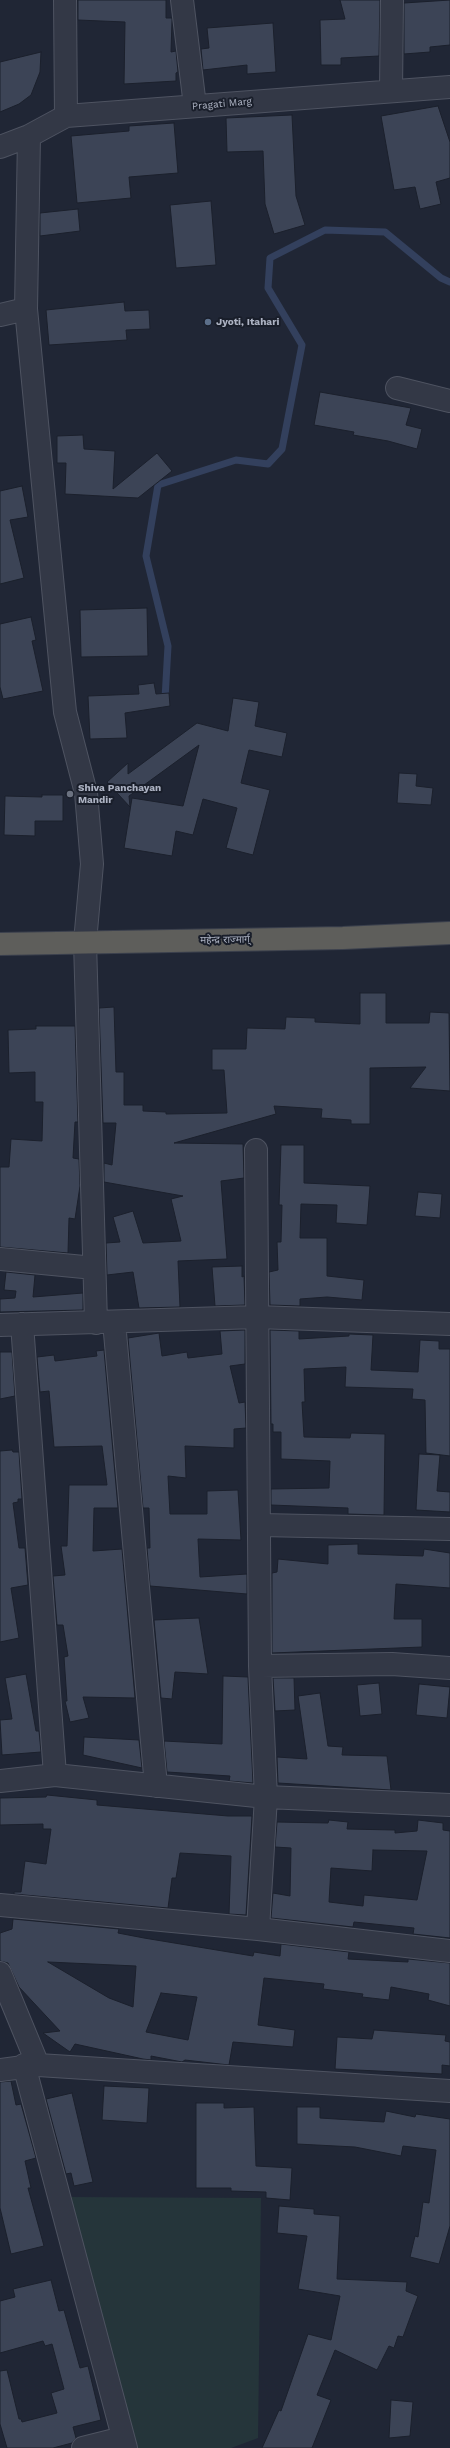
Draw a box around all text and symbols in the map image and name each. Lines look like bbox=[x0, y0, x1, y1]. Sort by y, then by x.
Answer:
street label: Pragati Marg bbox=[192, 95, 252, 113]
place label: Jyoti, Itahari bbox=[216, 316, 279, 328]
marker: Jyoti, Itahari bbox=[203, 317, 213, 327]
place label: Shiva Panchayan Mandir bbox=[78, 782, 161, 806]
marker: Shiva Panchayan Mandir bbox=[65, 789, 75, 799]
street label: महेन्द्र राज्मार्ग् bbox=[200, 934, 250, 946]

